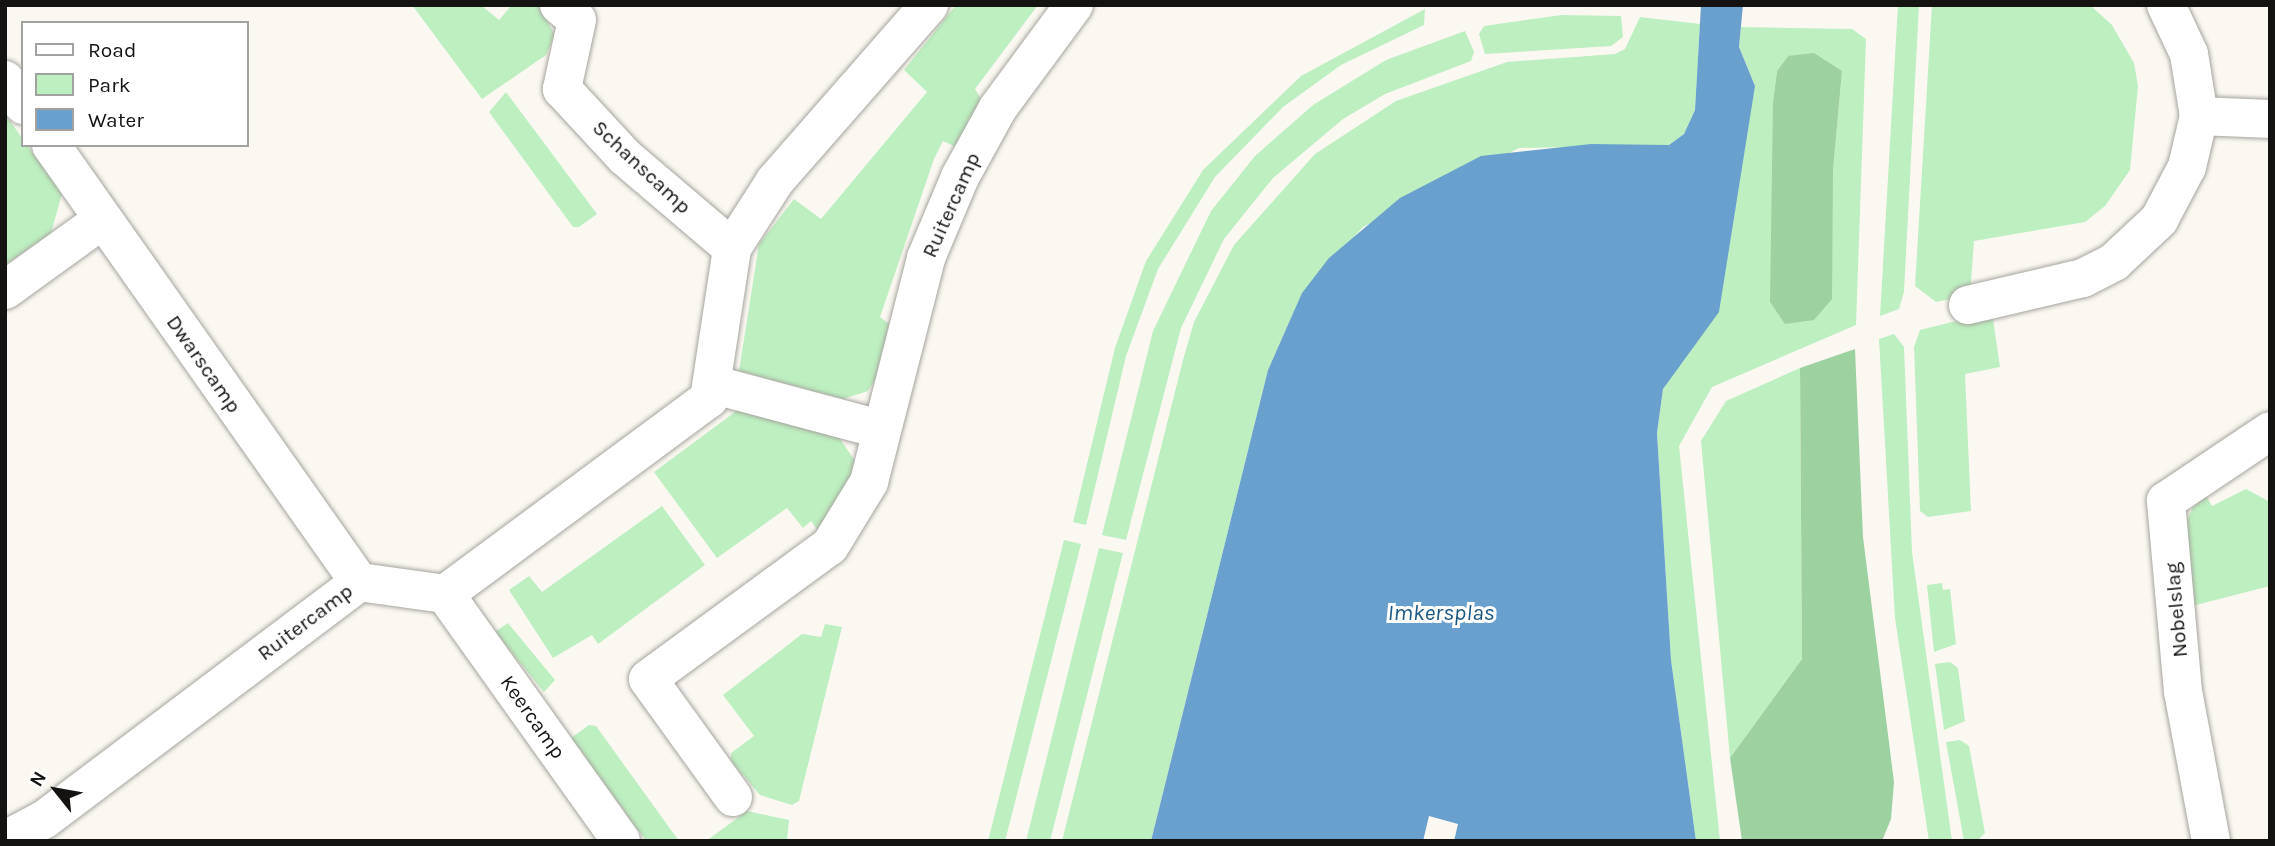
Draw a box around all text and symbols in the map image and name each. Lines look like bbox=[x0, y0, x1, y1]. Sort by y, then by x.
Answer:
legend bbox=[21, 21, 248, 147]
text: Road bbox=[88, 38, 136, 62]
text: Park bbox=[88, 73, 131, 97]
text: Water bbox=[88, 108, 144, 132]
street label: Schanscamp bbox=[587, 115, 697, 219]
street label: Ruitercamp bbox=[917, 149, 985, 261]
street label: Dwarscamp bbox=[161, 310, 247, 418]
street label: Nobelslag bbox=[2159, 561, 2193, 659]
street label: Ruitercamp bbox=[253, 578, 357, 666]
water label: Imkersplas bbox=[1388, 599, 1494, 627]
street label: Keercamp bbox=[495, 670, 571, 764]
north arrow bbox=[21, 755, 91, 825]
text: N bbox=[25, 768, 51, 791]

